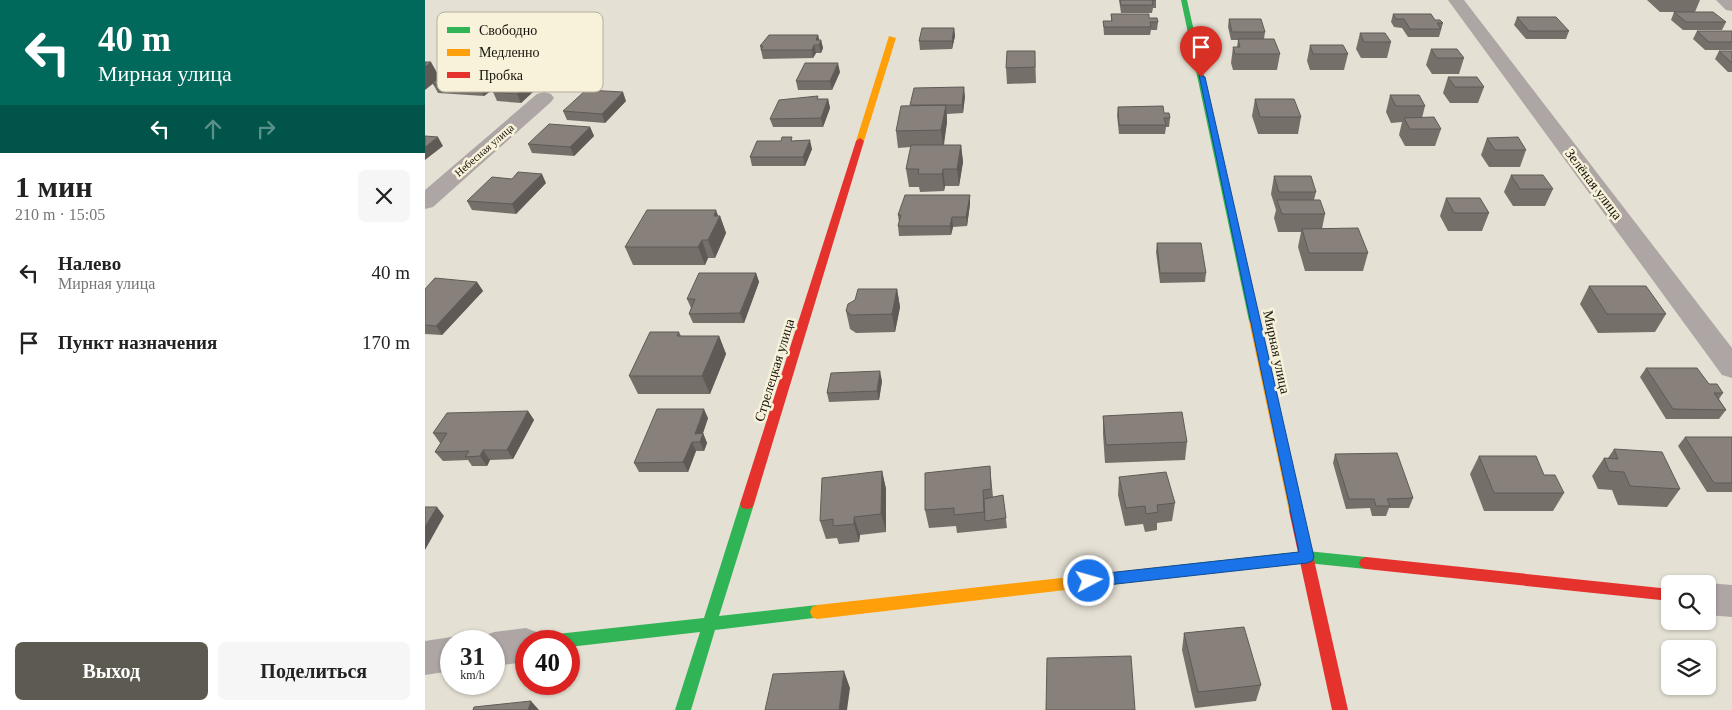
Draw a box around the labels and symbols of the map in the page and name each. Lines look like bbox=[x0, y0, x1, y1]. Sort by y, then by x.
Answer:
legend bbox=[437, 12, 603, 92]
text: Свободно bbox=[479, 23, 537, 38]
pin bbox=[1180, 26, 1222, 77]
text: Медленно bbox=[479, 45, 540, 60]
text: Пробка bbox=[479, 68, 524, 83]
street label: Небесная улица bbox=[452, 121, 516, 179]
street label: Зелёная улица bbox=[1562, 146, 1626, 223]
street label: Мирная улица bbox=[1260, 309, 1293, 396]
street label: Стрелецкая улица bbox=[752, 316, 797, 423]
position arrow bbox=[1062, 554, 1114, 606]
speed limit sign: 40 bbox=[515, 630, 580, 695]

